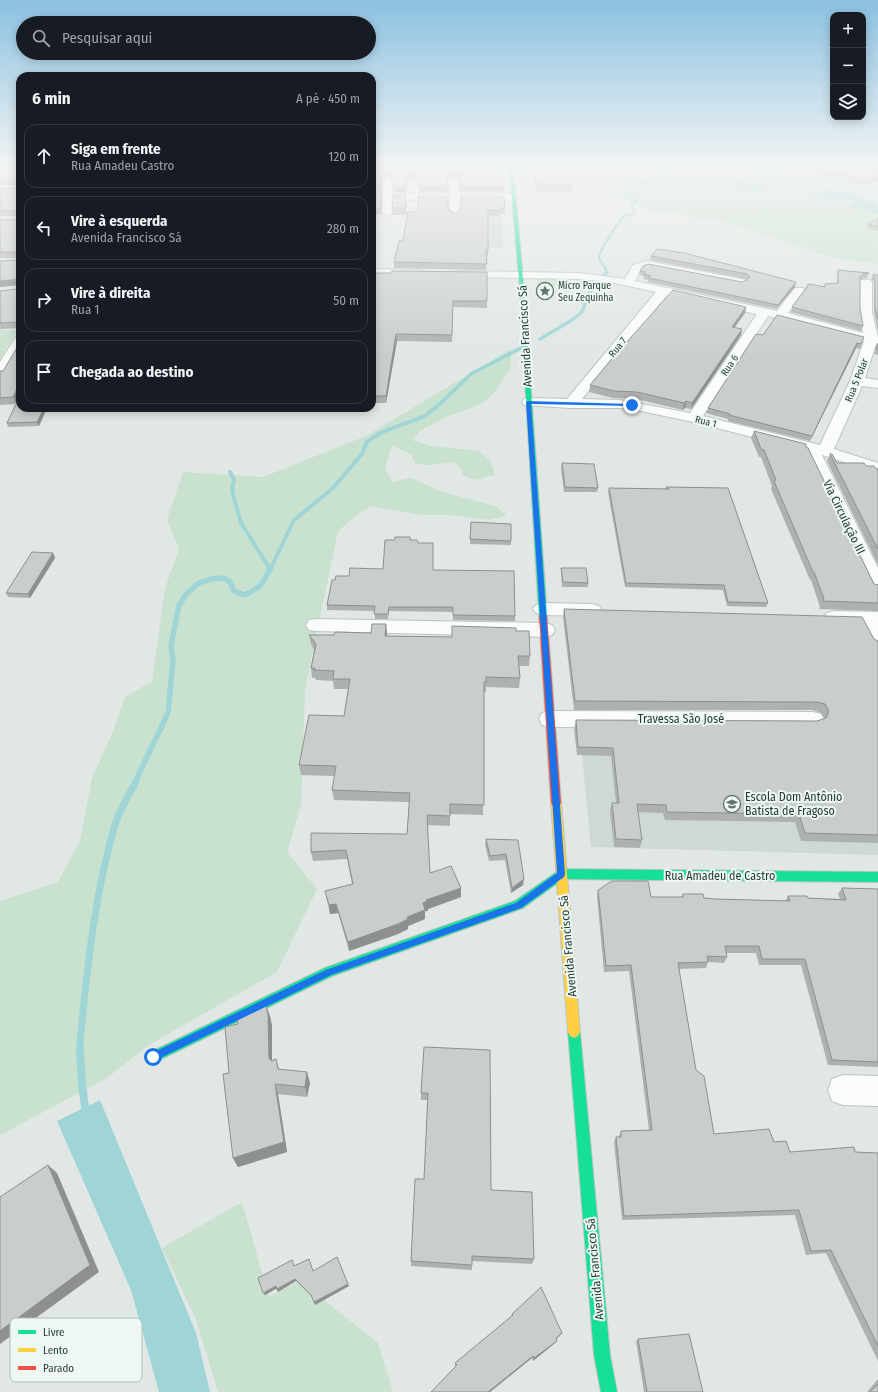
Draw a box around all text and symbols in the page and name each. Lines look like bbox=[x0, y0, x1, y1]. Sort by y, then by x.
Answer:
map controls bbox=[830, 12, 866, 120]
button: + bbox=[830, 12, 866, 48]
search box bbox=[16, 16, 376, 60]
icon: search bbox=[30, 27, 52, 49]
text: Pesquisar aqui bbox=[62, 29, 152, 47]
button: − bbox=[830, 48, 866, 84]
button: layers bbox=[830, 84, 866, 120]
text: 6 min bbox=[32, 88, 71, 109]
text: A pé · 450 m bbox=[296, 91, 360, 106]
text: Siga em frente bbox=[71, 140, 161, 158]
icon: ahead bbox=[33, 145, 55, 167]
text: 120 m bbox=[328, 149, 359, 164]
text: Rua Amadeu Castro bbox=[71, 158, 174, 173]
text: Vire à esquerda bbox=[71, 212, 168, 230]
icon: left bbox=[33, 217, 55, 239]
text: 280 m bbox=[327, 221, 359, 236]
text: Avenida Francisco Sá bbox=[71, 230, 182, 245]
place label: Micro Parque Seu Zequinha bbox=[558, 280, 614, 304]
place icon: Micro Parque Seu Zequinha bbox=[535, 281, 555, 301]
text: Vire à direita bbox=[71, 284, 150, 302]
street label: Avenida Francisco Sá bbox=[515, 285, 535, 387]
icon: right bbox=[33, 289, 55, 311]
text: 50 m bbox=[333, 293, 359, 308]
text: Rua 1 bbox=[71, 302, 99, 317]
street label: Rua 7 bbox=[606, 335, 629, 360]
street label: Rua 6 bbox=[719, 353, 741, 378]
street label: Rua 5 Polar bbox=[843, 356, 871, 404]
icon: arrive bbox=[33, 361, 55, 383]
text: Chegada ao destino bbox=[71, 363, 193, 381]
route end bbox=[623, 396, 641, 414]
street label: Rua 1 bbox=[694, 414, 718, 430]
street label: Via Circulação III bbox=[820, 478, 868, 556]
street label: Travessa São José bbox=[638, 712, 724, 726]
place label: Escola Dom Antônio Batista de Fragoso bbox=[745, 790, 842, 818]
school or university icon: Escola Dom Antônio Batista de Fragoso bbox=[722, 794, 742, 814]
street label: Rua Amadeu de Castro bbox=[665, 869, 775, 883]
street label: Avenida Francisco Sá bbox=[557, 894, 579, 997]
route start bbox=[144, 1048, 162, 1066]
street label: Avenida Francisco Sá bbox=[584, 1217, 606, 1320]
legend bbox=[10, 1318, 142, 1382]
text: Livre bbox=[43, 1326, 65, 1339]
text: Lento bbox=[43, 1344, 68, 1357]
text: Parado bbox=[43, 1362, 74, 1375]

